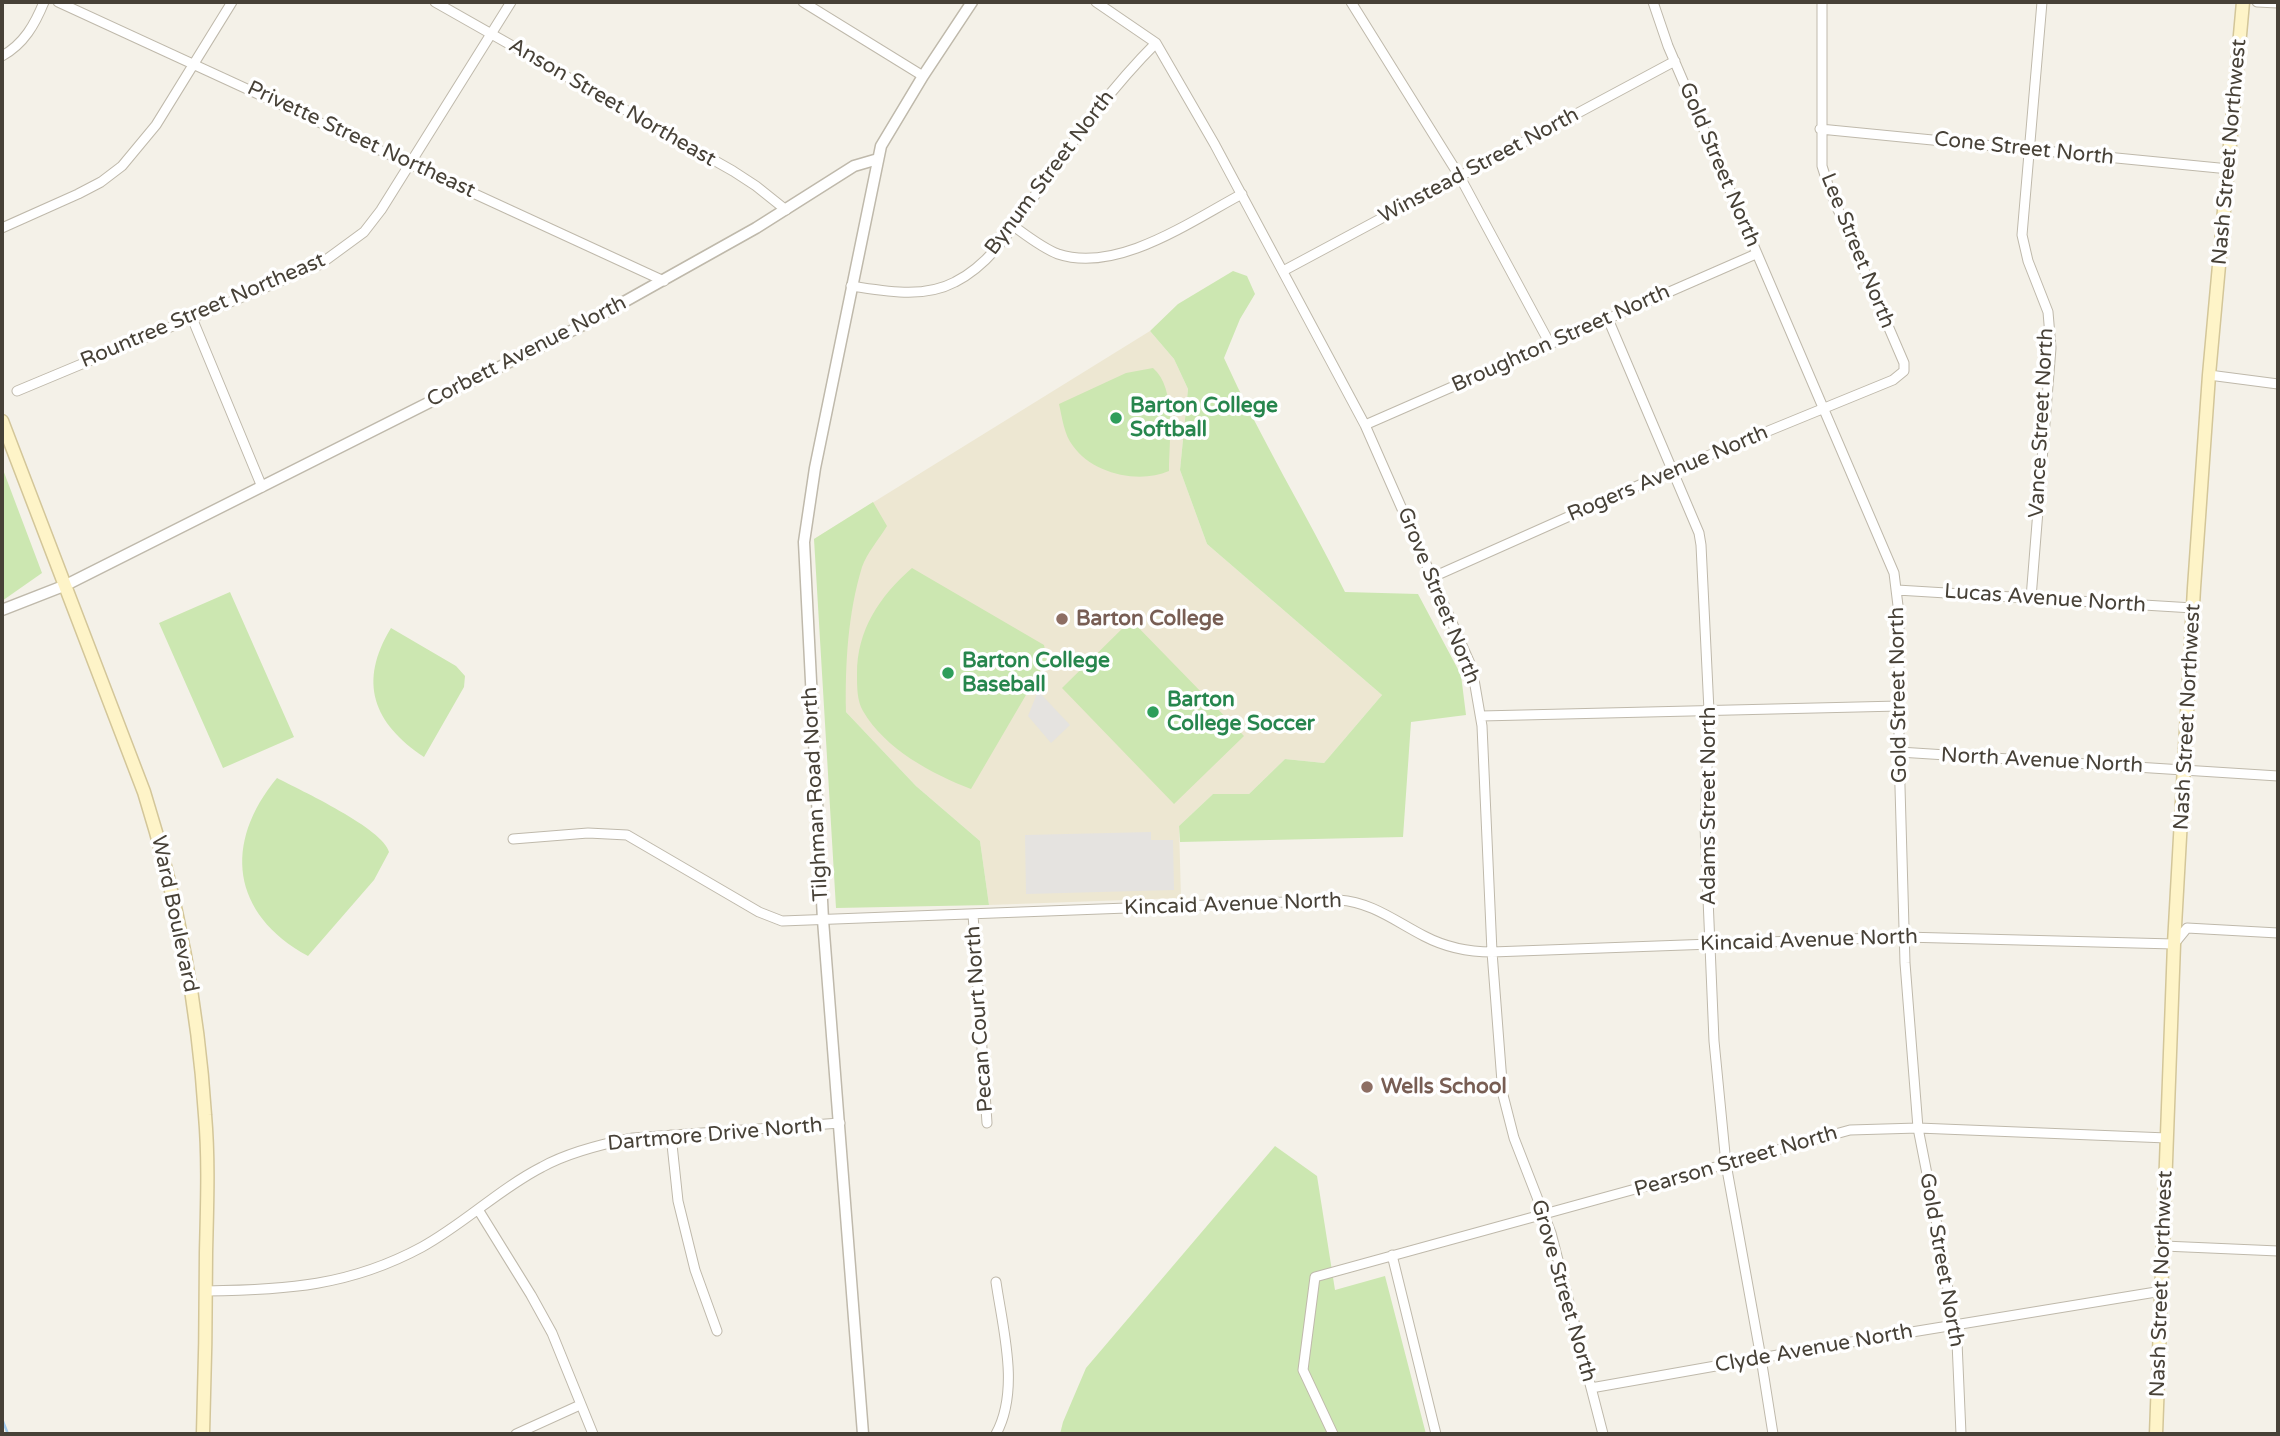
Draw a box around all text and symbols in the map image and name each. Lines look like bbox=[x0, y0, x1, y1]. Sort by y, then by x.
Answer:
street label: Anson Street Northeast bbox=[504, 33, 720, 173]
street label: Nash Street Northwest bbox=[2208, 38, 2252, 266]
street label: Privette Street Northeast bbox=[243, 76, 479, 204]
street label: Gold Street North bbox=[1673, 79, 1765, 251]
street label: Bynum Street North bbox=[980, 86, 1120, 260]
street label: Winstead Street North bbox=[1375, 103, 1583, 229]
street label: Cone Street North bbox=[1933, 127, 2115, 171]
street label: Lee Street North bbox=[1814, 170, 1900, 332]
street label: Rountree Street Northeast bbox=[77, 248, 329, 374]
street label: Broughton Street North bbox=[1448, 279, 1674, 399]
street label: Corbett Avenue North bbox=[423, 291, 631, 413]
street label: Vance Street North bbox=[2024, 327, 2060, 519]
place label: Barton College Softball bbox=[1130, 393, 1278, 443]
marker: Barton College Softball bbox=[1108, 410, 1124, 426]
street label: Rogers Avenue North bbox=[1564, 420, 1772, 528]
street label: Grove Street North bbox=[1391, 504, 1485, 688]
street label: Lucas Avenue North bbox=[1943, 579, 2147, 619]
street label: Nash Street Northwest bbox=[2169, 603, 2207, 831]
place label: Barton College bbox=[1076, 606, 1224, 632]
street label: Gold Street North bbox=[1885, 607, 1913, 783]
marker: Barton College bbox=[1054, 611, 1070, 627]
place label: Barton College Baseball bbox=[962, 648, 1110, 698]
marker: Barton College Baseball bbox=[940, 665, 956, 681]
street label: Tilghman Road North bbox=[798, 686, 834, 902]
place label: Barton College Soccer bbox=[1167, 687, 1315, 737]
marker: Barton College Soccer bbox=[1145, 704, 1161, 720]
street label: Adams Street North bbox=[1696, 707, 1722, 905]
street label: North Avenue North bbox=[1940, 743, 2144, 779]
street label: Ward Boulevard bbox=[145, 833, 203, 995]
street label: Kincaid Avenue North bbox=[1124, 889, 1342, 921]
street label: Pecan Court North bbox=[961, 925, 999, 1113]
street label: Kincaid Avenue North bbox=[1700, 925, 1918, 957]
place label: Wells School bbox=[1381, 1074, 1507, 1100]
marker: Wells School bbox=[1359, 1079, 1375, 1095]
street label: Dartmore Drive North bbox=[606, 1113, 824, 1157]
street label: Pearson Street North bbox=[1631, 1121, 1841, 1203]
street label: Nash Street Northwest bbox=[2145, 1170, 2179, 1398]
street label: Gold Street North bbox=[1913, 1171, 1969, 1349]
street label: Grove Street North bbox=[1525, 1197, 1601, 1385]
street label: Clyde Avenue North bbox=[1713, 1319, 1915, 1379]

